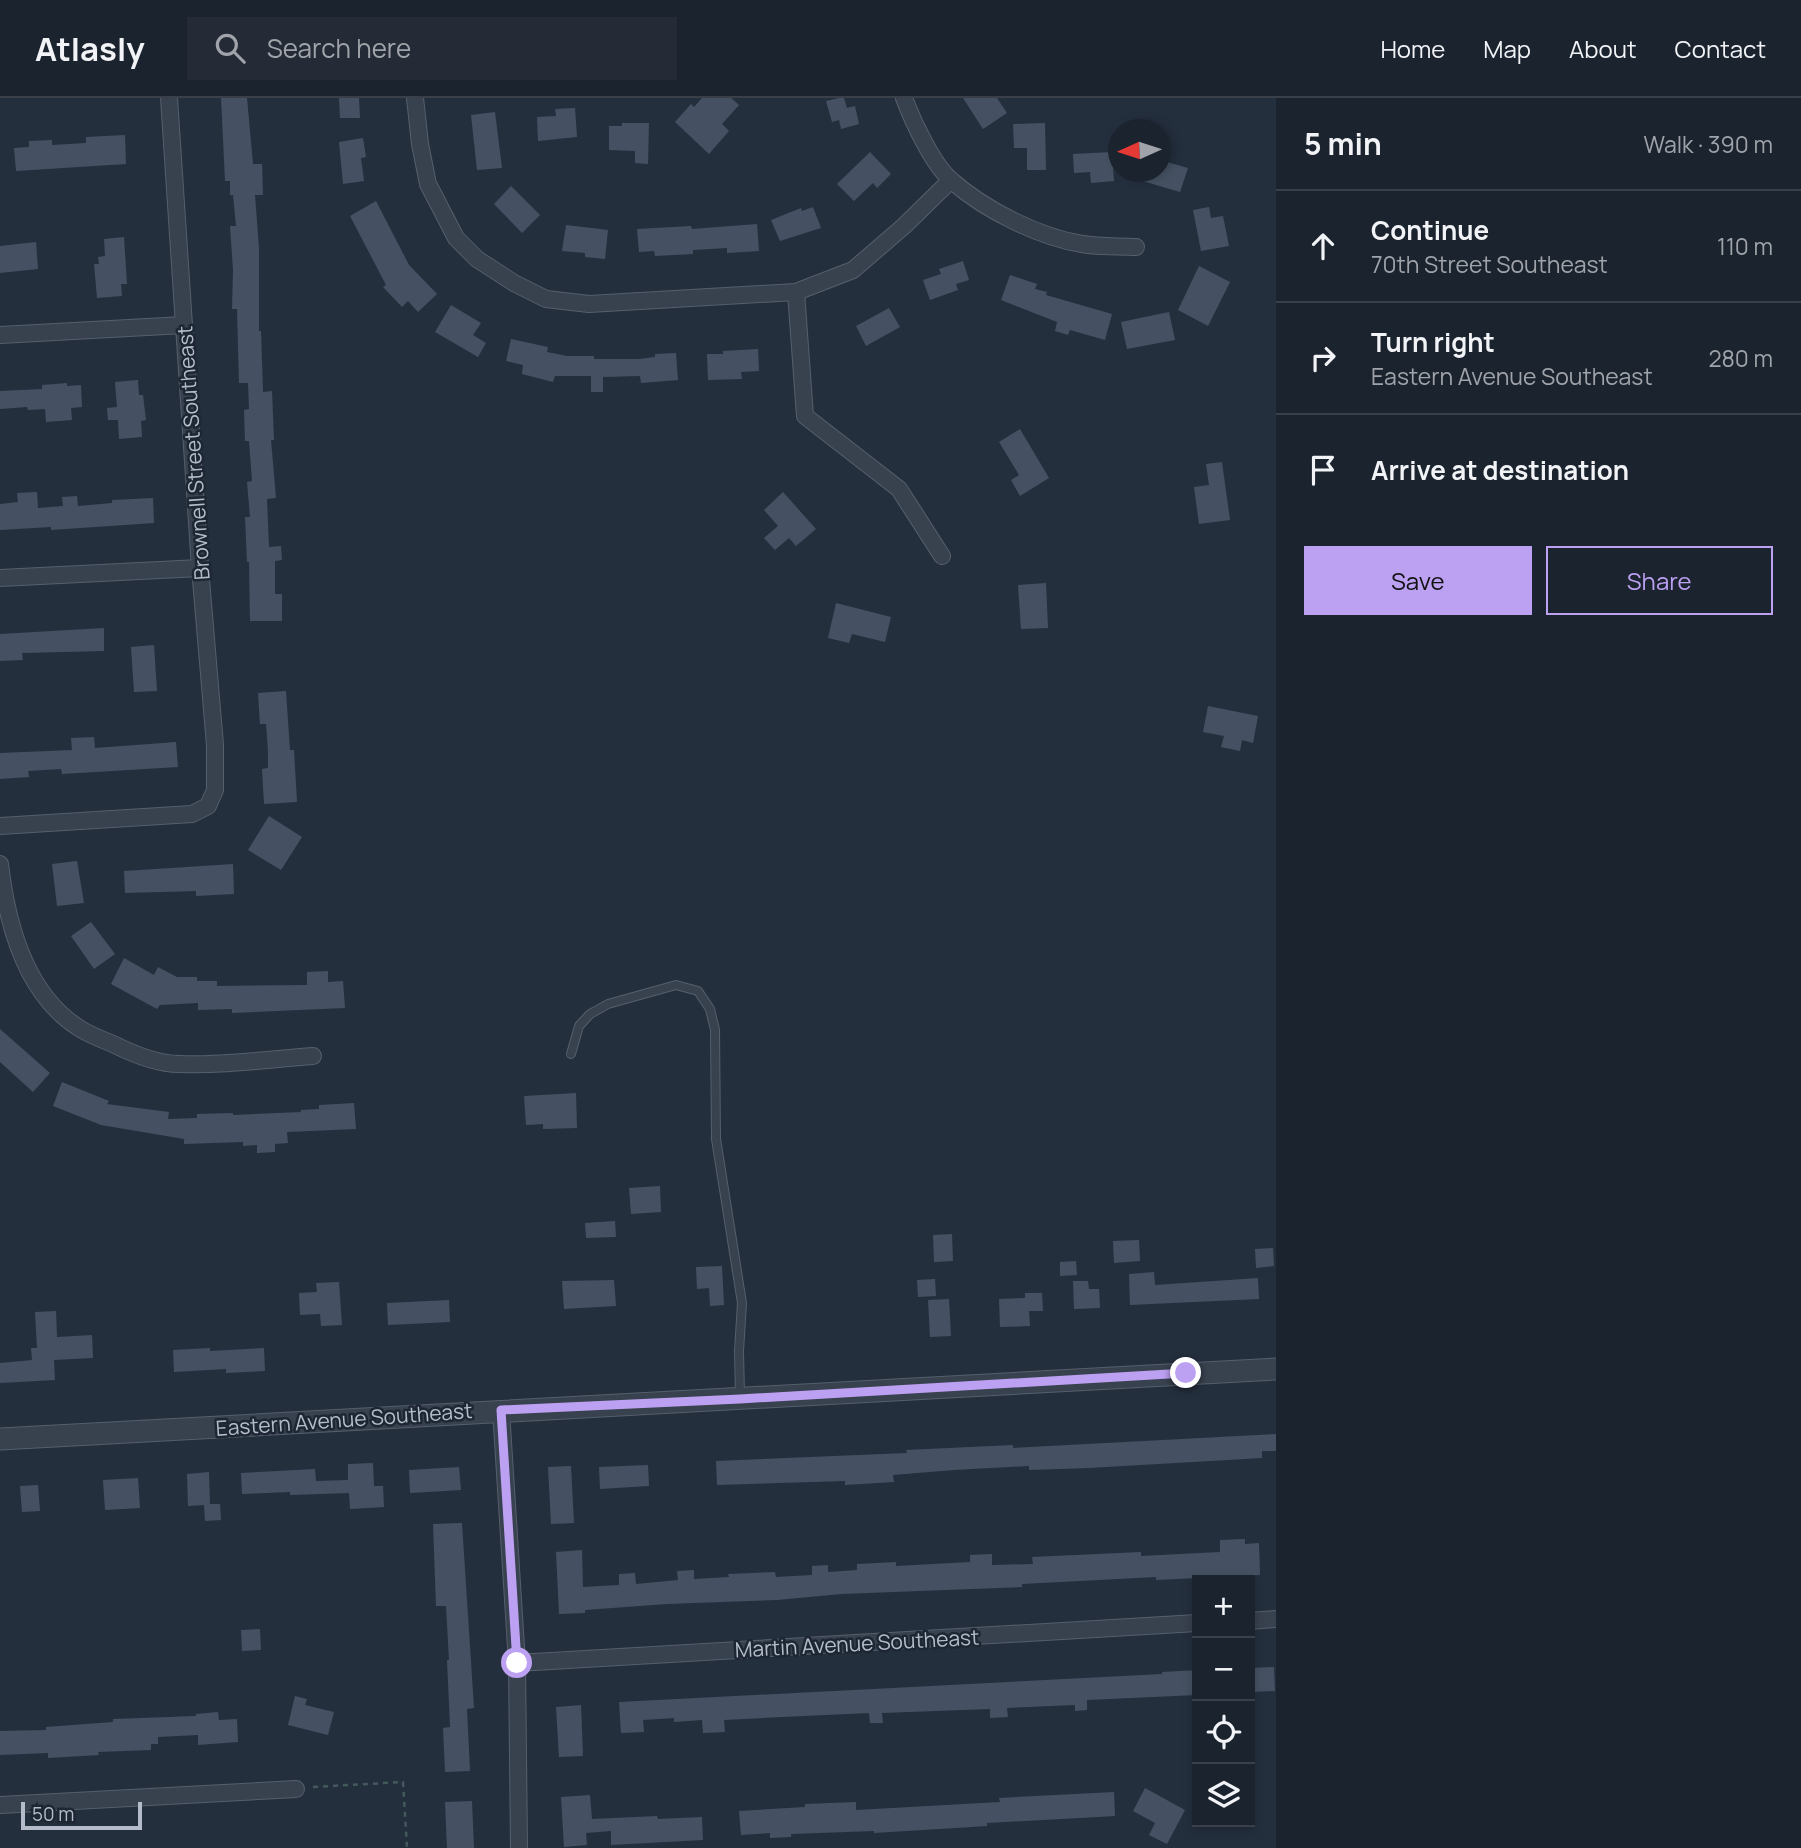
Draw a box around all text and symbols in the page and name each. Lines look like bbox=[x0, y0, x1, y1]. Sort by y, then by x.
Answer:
search box bbox=[187, 17, 677, 80]
text: Atlasly bbox=[35, 26, 145, 71]
icon: search bbox=[211, 29, 249, 67]
text: Search here bbox=[267, 30, 411, 66]
text: Home bbox=[1380, 32, 1445, 65]
text: Map bbox=[1483, 32, 1531, 65]
text: About bbox=[1569, 32, 1637, 65]
text: Contact bbox=[1675, 32, 1766, 65]
north arrow bbox=[1108, 119, 1171, 182]
text: 5 min bbox=[1304, 123, 1382, 164]
text: Walk · 390 m bbox=[1643, 128, 1773, 160]
text: Continue bbox=[1371, 212, 1489, 248]
icon: ahead bbox=[1304, 227, 1342, 265]
text: 110 m bbox=[1717, 230, 1773, 262]
text: 70th Street Southeast bbox=[1371, 248, 1608, 280]
text: Turn right bbox=[1371, 324, 1495, 360]
street label: Brownell Street Southeast bbox=[170, 325, 216, 581]
icon: right bbox=[1304, 339, 1342, 377]
text: 280 m bbox=[1708, 342, 1773, 374]
text: Eastern Avenue Southeast bbox=[1371, 360, 1653, 392]
icon: arrive bbox=[1304, 451, 1342, 489]
text: Arrive at destination bbox=[1371, 452, 1629, 488]
button: Save bbox=[1304, 546, 1532, 615]
button: Share bbox=[1546, 546, 1773, 615]
route end bbox=[1170, 1357, 1201, 1388]
street label: Eastern Avenue Southeast bbox=[215, 1396, 473, 1442]
map controls bbox=[1192, 1575, 1255, 1827]
button: + bbox=[1192, 1575, 1255, 1638]
street label: Martin Avenue Southeast bbox=[734, 1623, 980, 1663]
button: − bbox=[1192, 1638, 1255, 1701]
route start bbox=[501, 1647, 532, 1678]
button: locate bbox=[1192, 1701, 1255, 1764]
button: layers bbox=[1192, 1764, 1255, 1827]
scale bar bbox=[21, 1799, 142, 1831]
text: 50 m bbox=[32, 1801, 74, 1827]

